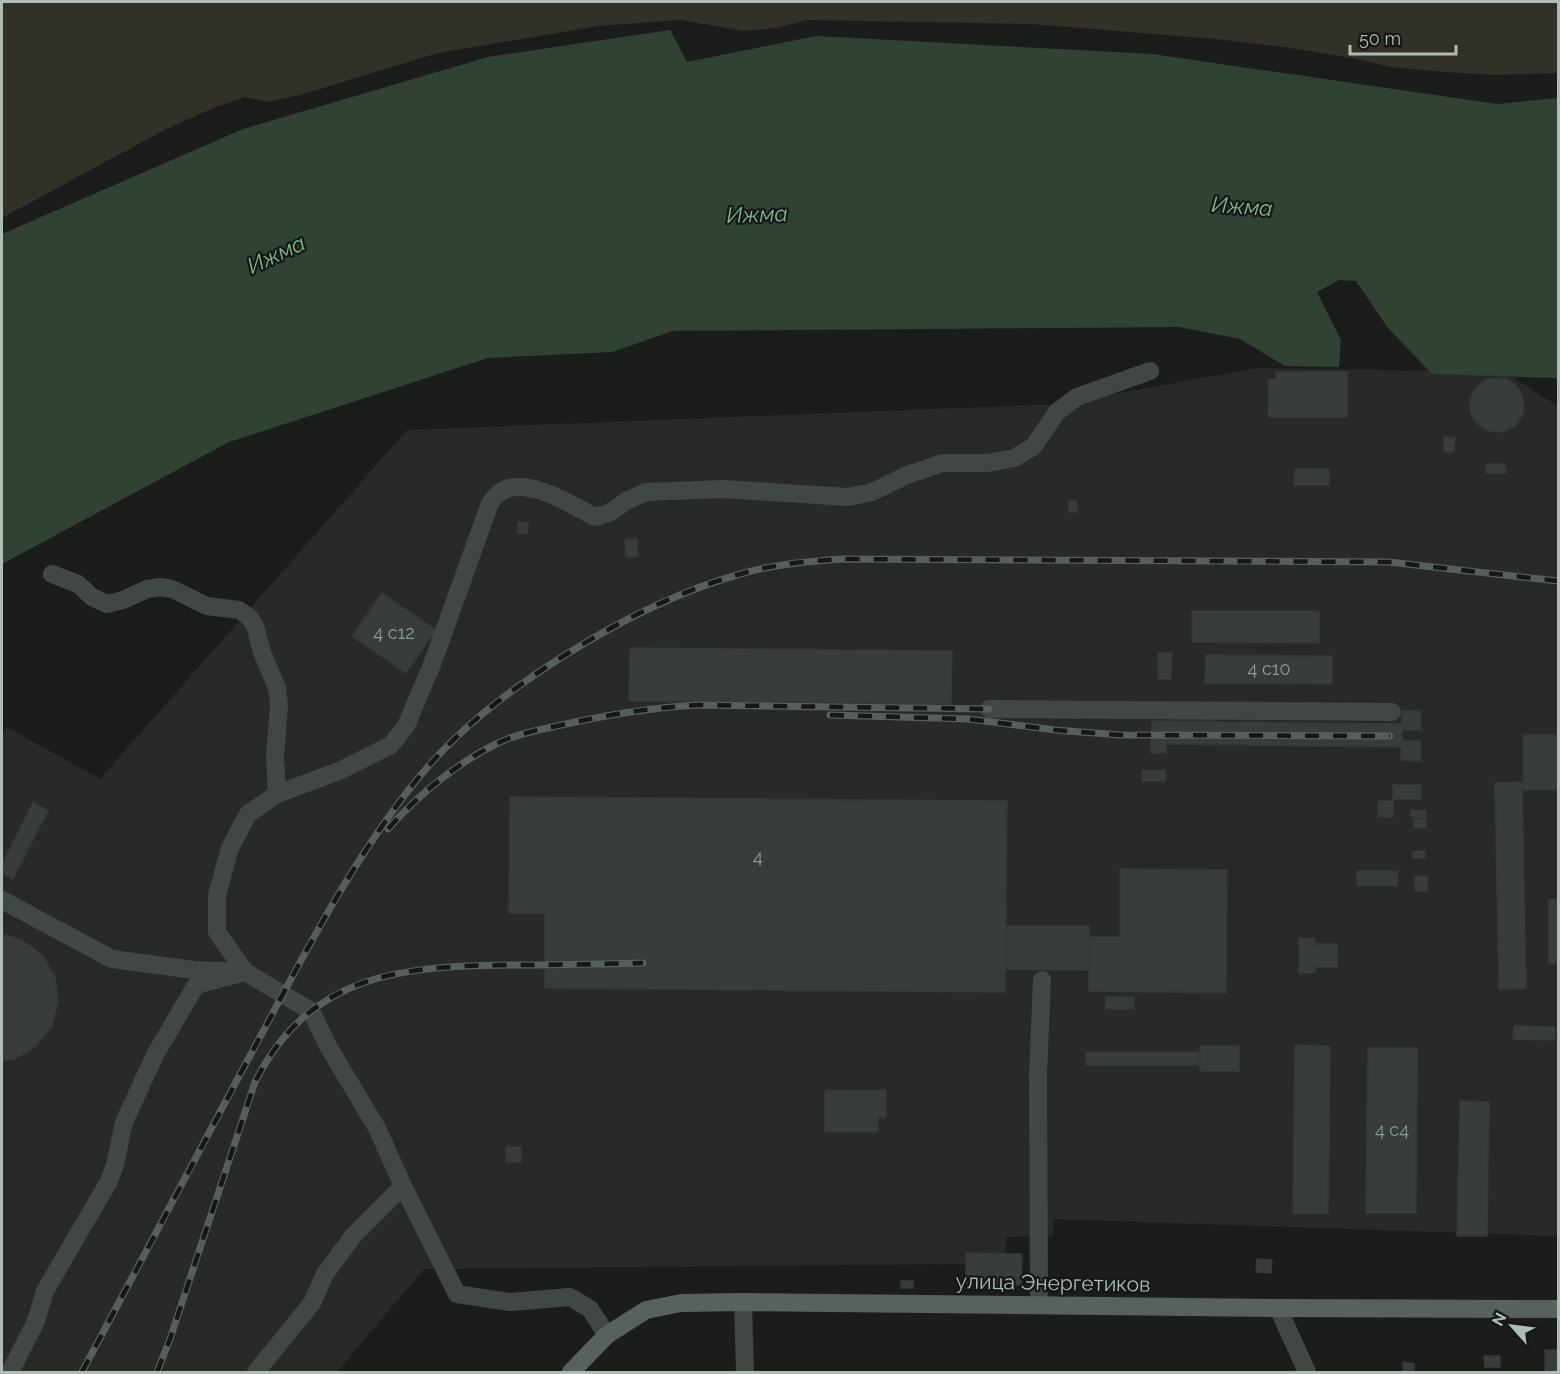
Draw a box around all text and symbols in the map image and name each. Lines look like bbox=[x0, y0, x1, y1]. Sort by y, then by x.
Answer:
scale bar bbox=[1350, 18, 1456, 56]
text: 50 m bbox=[1359, 28, 1401, 49]
water label: Ижма bbox=[1211, 191, 1273, 221]
water label: Ижма bbox=[726, 200, 788, 228]
water label: Ижма bbox=[243, 229, 309, 279]
house number: 4 с12 bbox=[373, 622, 415, 643]
house number: 4 с10 bbox=[1247, 658, 1291, 679]
house number: 4 bbox=[753, 846, 763, 867]
house number: 4 с4 bbox=[1375, 1119, 1409, 1140]
street label: улица Энергетиков bbox=[955, 1268, 1151, 1297]
north arrow bbox=[1482, 1296, 1542, 1356]
text: N bbox=[1488, 1309, 1510, 1329]

